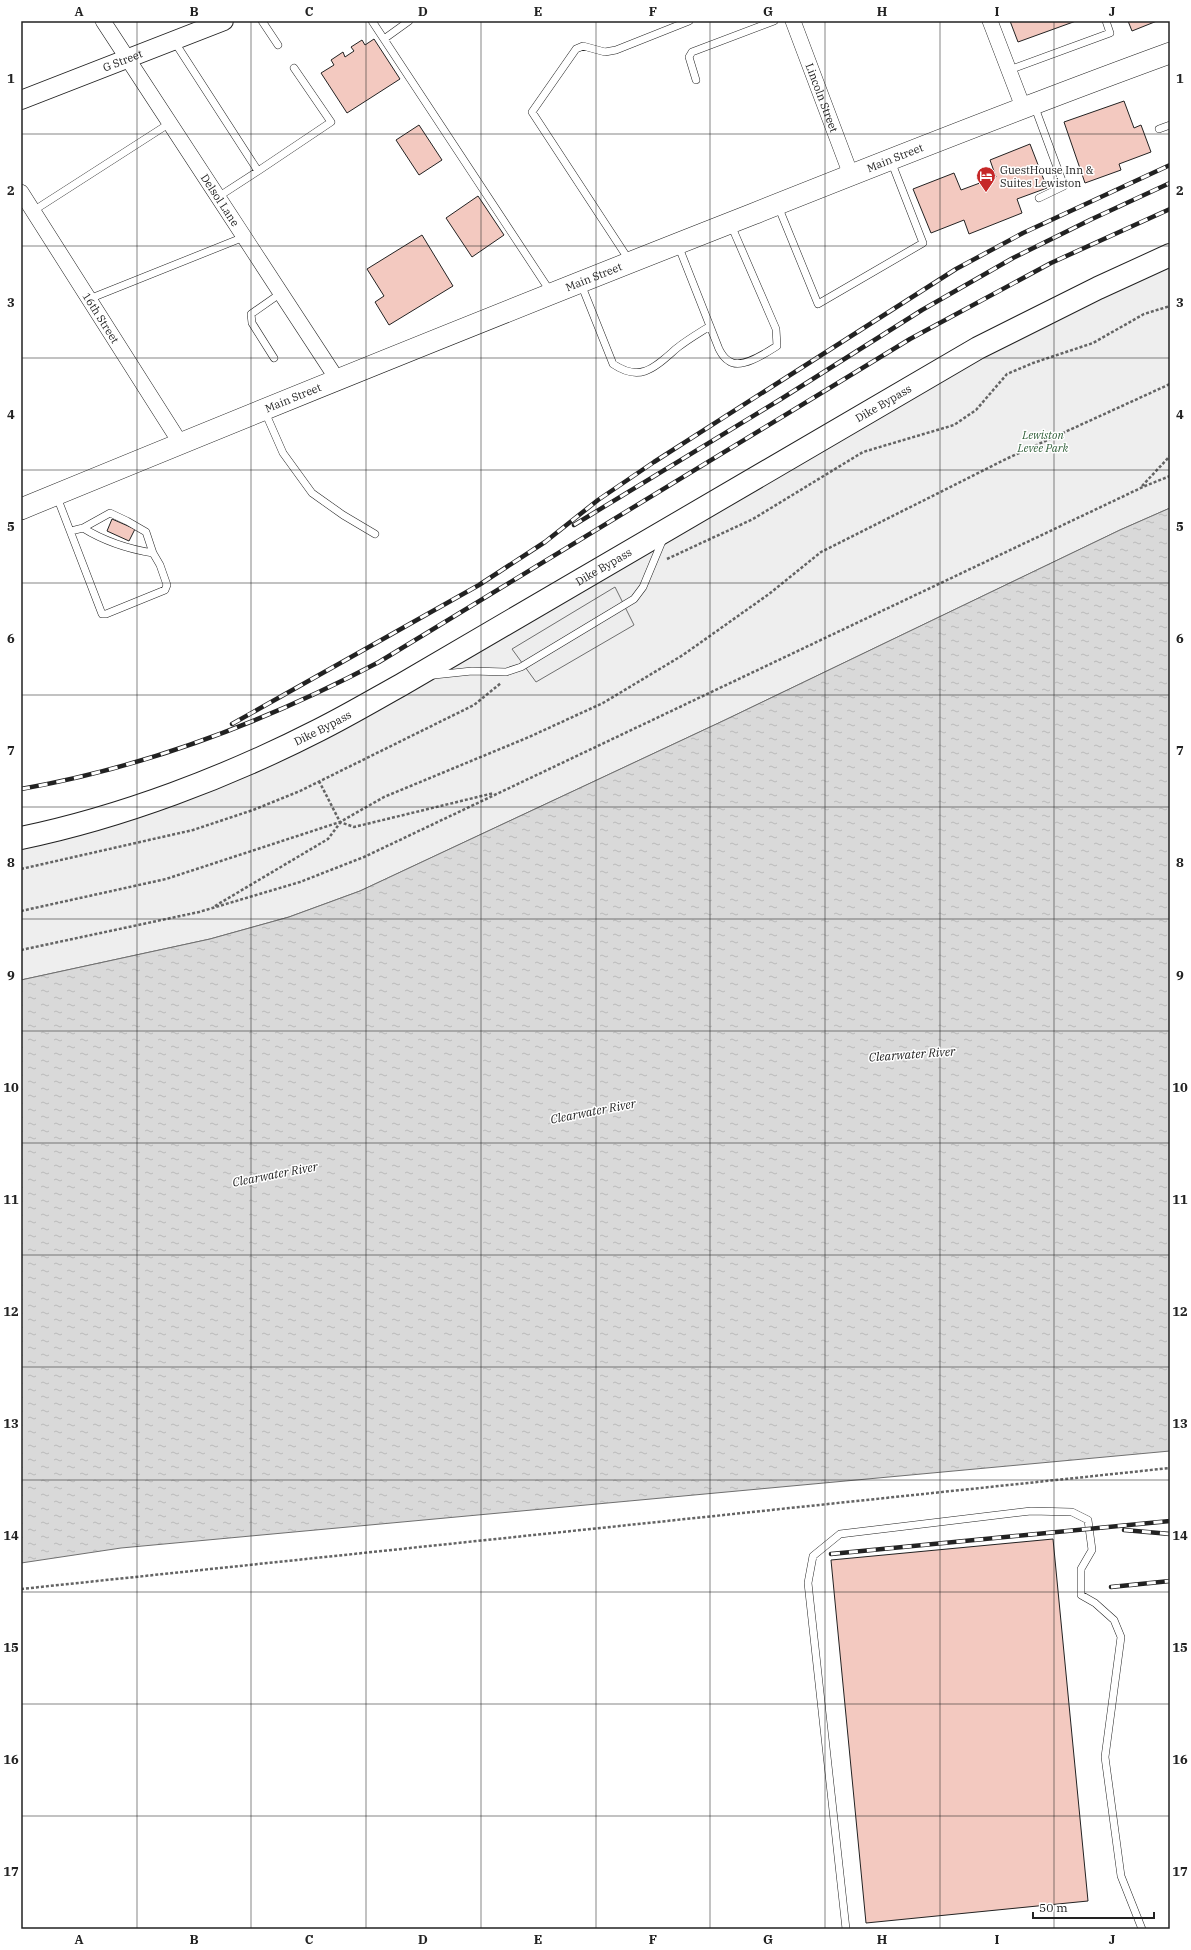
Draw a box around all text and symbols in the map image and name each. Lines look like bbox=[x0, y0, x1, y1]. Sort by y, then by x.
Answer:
text: A bbox=[74, 3, 84, 20]
text: B bbox=[189, 3, 199, 20]
text: C bbox=[305, 3, 314, 20]
text: D bbox=[418, 3, 428, 20]
text: E bbox=[534, 3, 542, 20]
text: F bbox=[649, 3, 657, 20]
text: G bbox=[763, 3, 773, 20]
text: H bbox=[877, 3, 888, 20]
text: I bbox=[995, 3, 1000, 20]
text: J bbox=[1109, 3, 1116, 20]
street label: G Street bbox=[101, 46, 145, 75]
street label: Lincoln Street bbox=[803, 61, 841, 134]
text: 1 bbox=[7, 70, 15, 87]
text: 1 bbox=[1176, 70, 1184, 87]
street label: Main Street bbox=[865, 140, 925, 175]
place label: GuestHouse Inn & Suites Lewiston bbox=[1000, 163, 1094, 190]
hotel icon: GuestHouse Inn & Suites Lewiston bbox=[975, 165, 997, 193]
street label: Delsol Lane bbox=[198, 171, 242, 229]
text: 2 bbox=[7, 182, 15, 199]
text: 2 bbox=[1176, 182, 1184, 199]
street label: Main Street bbox=[563, 259, 624, 294]
street label: 16th Street bbox=[80, 290, 122, 346]
text: 3 bbox=[7, 294, 15, 311]
text: 3 bbox=[1176, 294, 1184, 311]
street label: Main Street bbox=[263, 380, 323, 415]
street label: Dike Bypass bbox=[853, 381, 914, 425]
text: 4 bbox=[7, 406, 15, 423]
text: 4 bbox=[1176, 406, 1184, 423]
park label: Lewiston Levee Park bbox=[1017, 428, 1069, 455]
text: 5 bbox=[7, 518, 15, 535]
text: 5 bbox=[1176, 518, 1184, 535]
street label: Dike Bypass bbox=[573, 545, 634, 589]
text: 6 bbox=[7, 630, 15, 647]
text: 6 bbox=[1176, 630, 1184, 647]
street label: Dike Bypass bbox=[292, 707, 354, 748]
text: 7 bbox=[7, 742, 15, 759]
text: 7 bbox=[1176, 742, 1184, 759]
text: 8 bbox=[7, 854, 15, 871]
text: 8 bbox=[1176, 854, 1184, 871]
text: 9 bbox=[7, 967, 15, 984]
text: 9 bbox=[1176, 967, 1184, 984]
water label: Clearwater River bbox=[868, 1043, 956, 1065]
text: 10 bbox=[3, 1079, 19, 1096]
text: 10 bbox=[1172, 1079, 1188, 1096]
water label: Clearwater River bbox=[549, 1095, 638, 1127]
water label: Clearwater River bbox=[231, 1158, 320, 1190]
text: 11 bbox=[3, 1191, 19, 1208]
text: 11 bbox=[1172, 1191, 1188, 1208]
text: 12 bbox=[3, 1303, 19, 1320]
text: 12 bbox=[1172, 1303, 1188, 1320]
text: 13 bbox=[3, 1415, 19, 1432]
text: 13 bbox=[1172, 1415, 1188, 1432]
text: 14 bbox=[3, 1527, 19, 1544]
text: 14 bbox=[1172, 1527, 1188, 1544]
text: 15 bbox=[3, 1639, 19, 1656]
text: 15 bbox=[1172, 1639, 1188, 1656]
text: 16 bbox=[3, 1751, 19, 1768]
text: 16 bbox=[1172, 1751, 1188, 1768]
text: 17 bbox=[3, 1863, 19, 1880]
text: 17 bbox=[1172, 1863, 1188, 1880]
scale bar bbox=[1033, 1894, 1154, 1920]
text: 50 m bbox=[1039, 1900, 1068, 1915]
text: A bbox=[74, 1931, 84, 1948]
text: B bbox=[189, 1931, 199, 1948]
text: C bbox=[305, 1931, 314, 1948]
text: D bbox=[418, 1931, 428, 1948]
text: E bbox=[534, 1931, 542, 1948]
text: F bbox=[649, 1931, 657, 1948]
text: G bbox=[763, 1931, 773, 1948]
text: H bbox=[877, 1931, 888, 1948]
text: I bbox=[995, 1931, 1000, 1948]
text: J bbox=[1109, 1931, 1116, 1948]

